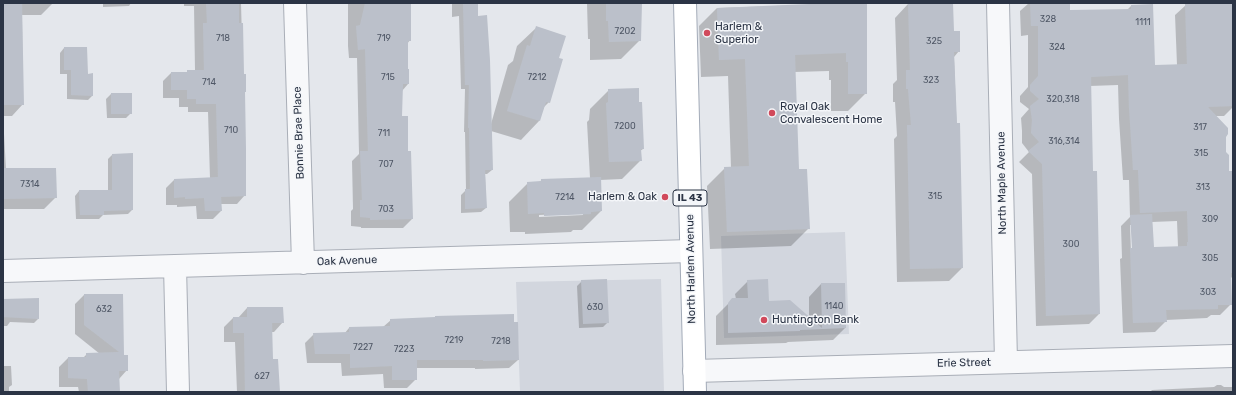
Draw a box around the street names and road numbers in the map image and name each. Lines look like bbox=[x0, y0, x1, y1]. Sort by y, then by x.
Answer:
street label: Bonnie Brae Place bbox=[291, 86, 307, 180]
street label: North Maple Avenue bbox=[995, 131, 1009, 235]
road number: IL 43 bbox=[673, 190, 707, 206]
street label: North Harlem Avenue bbox=[683, 214, 699, 324]
street label: Oak Avenue bbox=[317, 253, 377, 269]
street label: Erie Street bbox=[937, 356, 991, 370]

